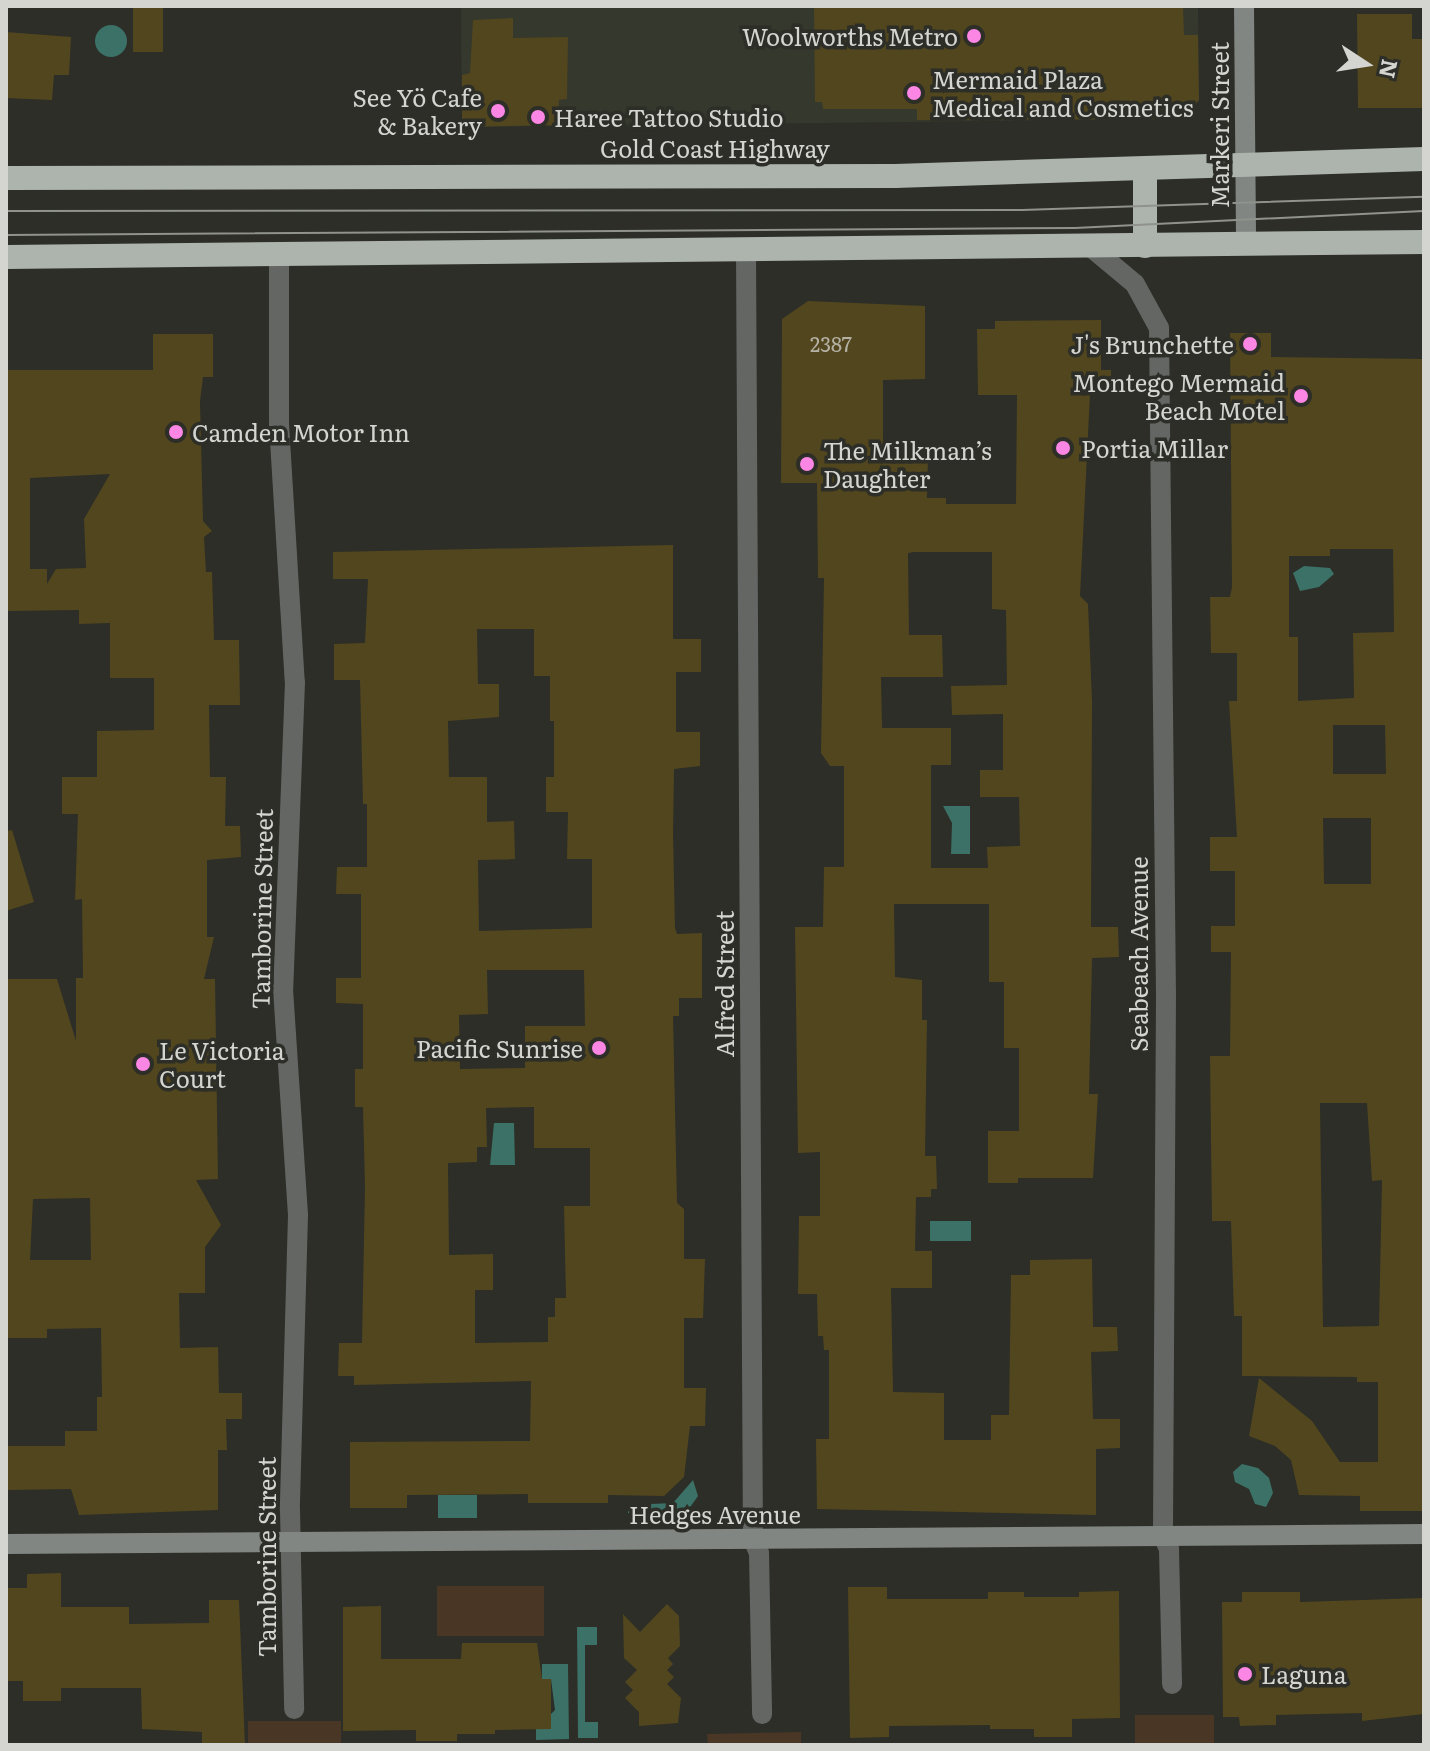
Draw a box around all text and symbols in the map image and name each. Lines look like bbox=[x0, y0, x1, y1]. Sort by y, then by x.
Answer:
place label: Woolworths Metro bbox=[742, 22, 958, 50]
north arrow bbox=[1326, 24, 1406, 104]
marker: Woolworths Metro bbox=[965, 27, 983, 45]
street label: Markeri Street bbox=[1205, 42, 1233, 208]
text: N bbox=[1372, 57, 1408, 82]
place label: Mermaid Plaza Medical and Cosmetics bbox=[932, 65, 1193, 121]
marker: Mermaid Plaza Medical and Cosmetics bbox=[903, 82, 925, 104]
place label: See Yö Cafe & Bakery bbox=[352, 83, 482, 139]
marker: See Yö Cafe & Bakery bbox=[489, 102, 507, 120]
place label: Haree Tattoo Studio bbox=[554, 103, 784, 131]
marker: Haree Tattoo Studio bbox=[529, 108, 547, 126]
street label: Gold Coast Highway bbox=[600, 134, 830, 162]
place label: J's Brunchette bbox=[1071, 330, 1234, 358]
house number: 2387 bbox=[810, 331, 852, 355]
marker: J's Brunchette bbox=[1241, 335, 1259, 353]
place label: Montego Mermaid Beach Motel bbox=[1073, 368, 1285, 424]
marker: Montego Mermaid Beach Motel bbox=[1292, 387, 1310, 405]
place label: Camden Motor Inn bbox=[192, 418, 410, 446]
marker: Camden Motor Inn bbox=[167, 423, 185, 441]
place label: Portia Millar bbox=[1081, 434, 1228, 462]
place label: The Milkman’s Daughter bbox=[823, 436, 992, 492]
marker: Portia Millar bbox=[1052, 437, 1074, 459]
marker: The Milkman’s Daughter bbox=[798, 455, 816, 473]
street label: Tamborine Street bbox=[245, 808, 277, 1010]
street label: Seabeach Avenue bbox=[1124, 856, 1152, 1052]
street label: Alfred Street bbox=[710, 911, 738, 1057]
place label: Pacific Sunrise bbox=[416, 1034, 583, 1062]
place label: Le Victoria Court bbox=[159, 1036, 285, 1092]
marker: Pacific Sunrise bbox=[590, 1039, 608, 1057]
marker: Le Victoria Court bbox=[134, 1055, 152, 1073]
street label: Tamborine Street bbox=[252, 1457, 280, 1657]
street label: Hedges Avenue bbox=[629, 1500, 801, 1528]
place label: Laguna bbox=[1261, 1660, 1347, 1688]
marker: Laguna bbox=[1236, 1665, 1254, 1683]

